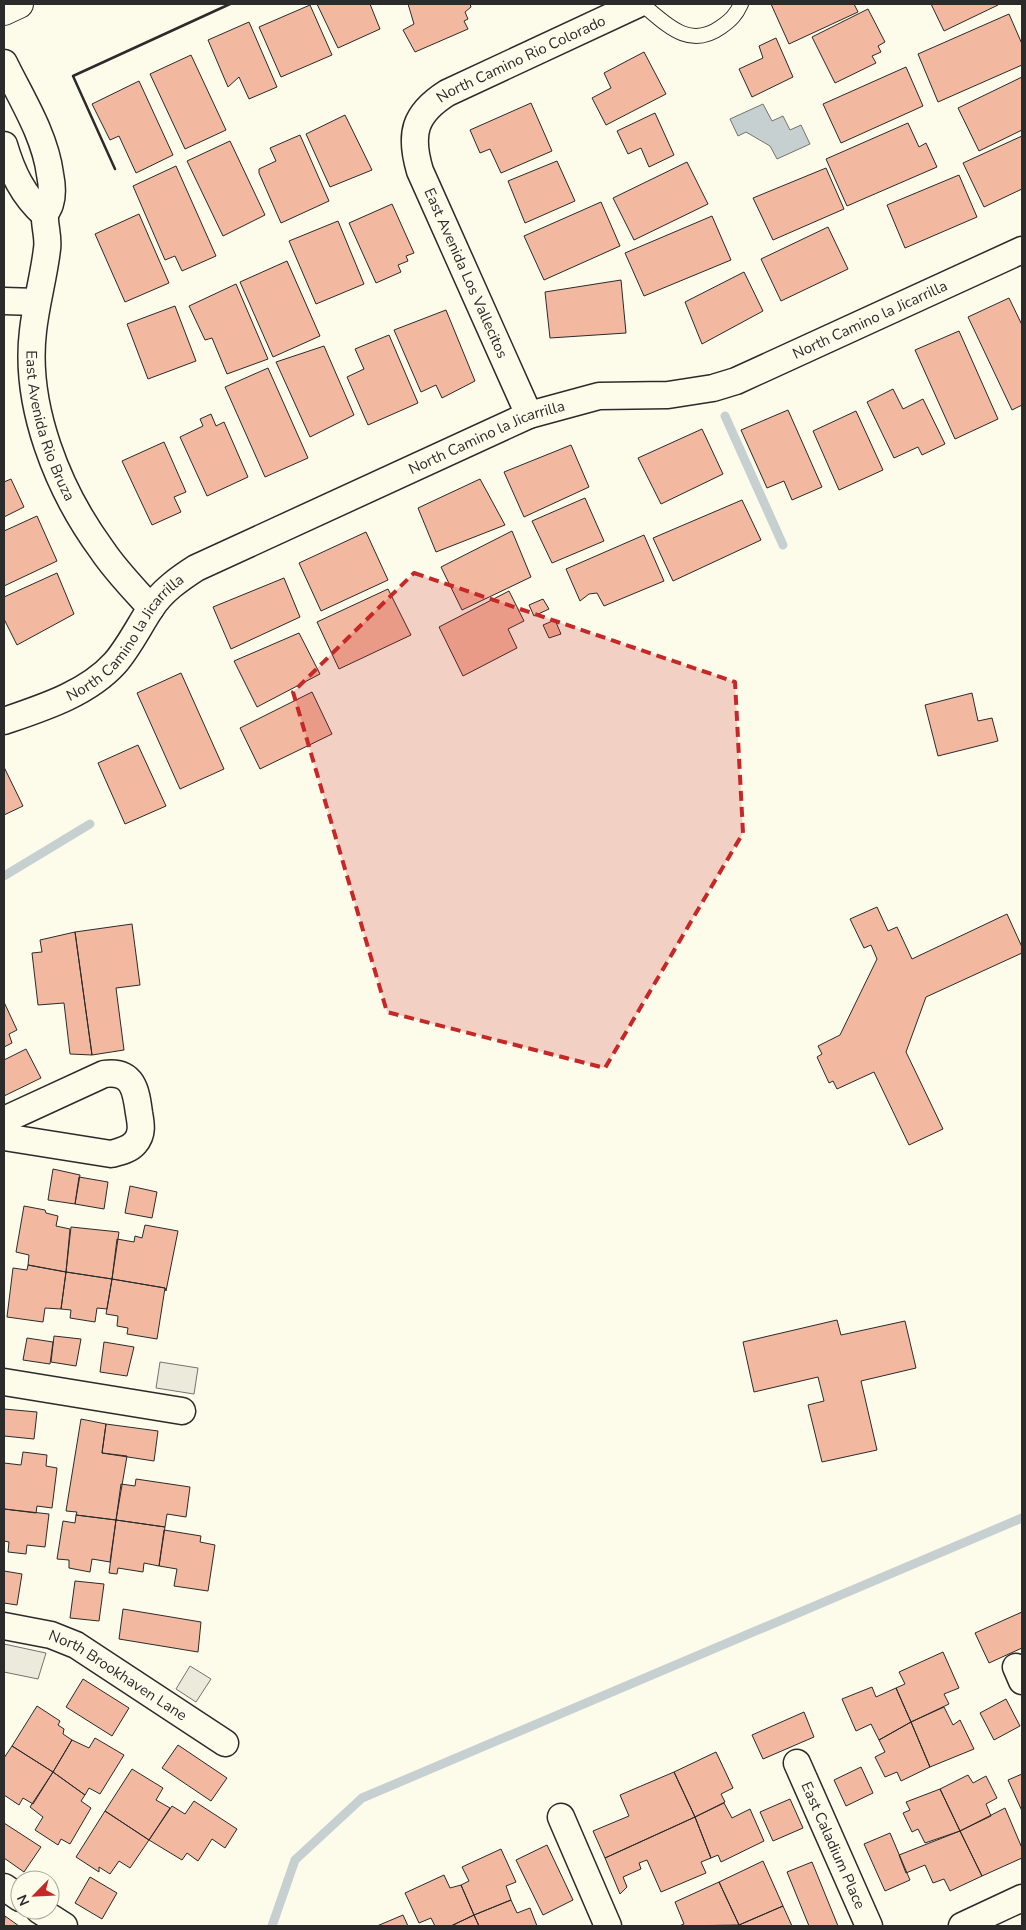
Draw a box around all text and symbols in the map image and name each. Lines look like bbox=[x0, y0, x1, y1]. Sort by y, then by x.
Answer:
street label: North Camino Rio Colorado bbox=[432, 11, 609, 107]
street label: East Avenida Los Vallecitos bbox=[419, 185, 513, 361]
street label: North Camino la Jicarrilla bbox=[789, 275, 951, 364]
street label: East Avenida Rio Bruza bbox=[22, 350, 80, 504]
street label: North Camino la Jicarrilla bbox=[405, 396, 567, 479]
street label: North Camino la Jicarrilla bbox=[63, 569, 188, 706]
street label: North Brookhaven Lane bbox=[46, 1625, 191, 1725]
street label: East Caladium Place bbox=[797, 1779, 870, 1912]
north arrow bbox=[10, 1870, 60, 1920]
text: N bbox=[13, 1891, 34, 1909]

